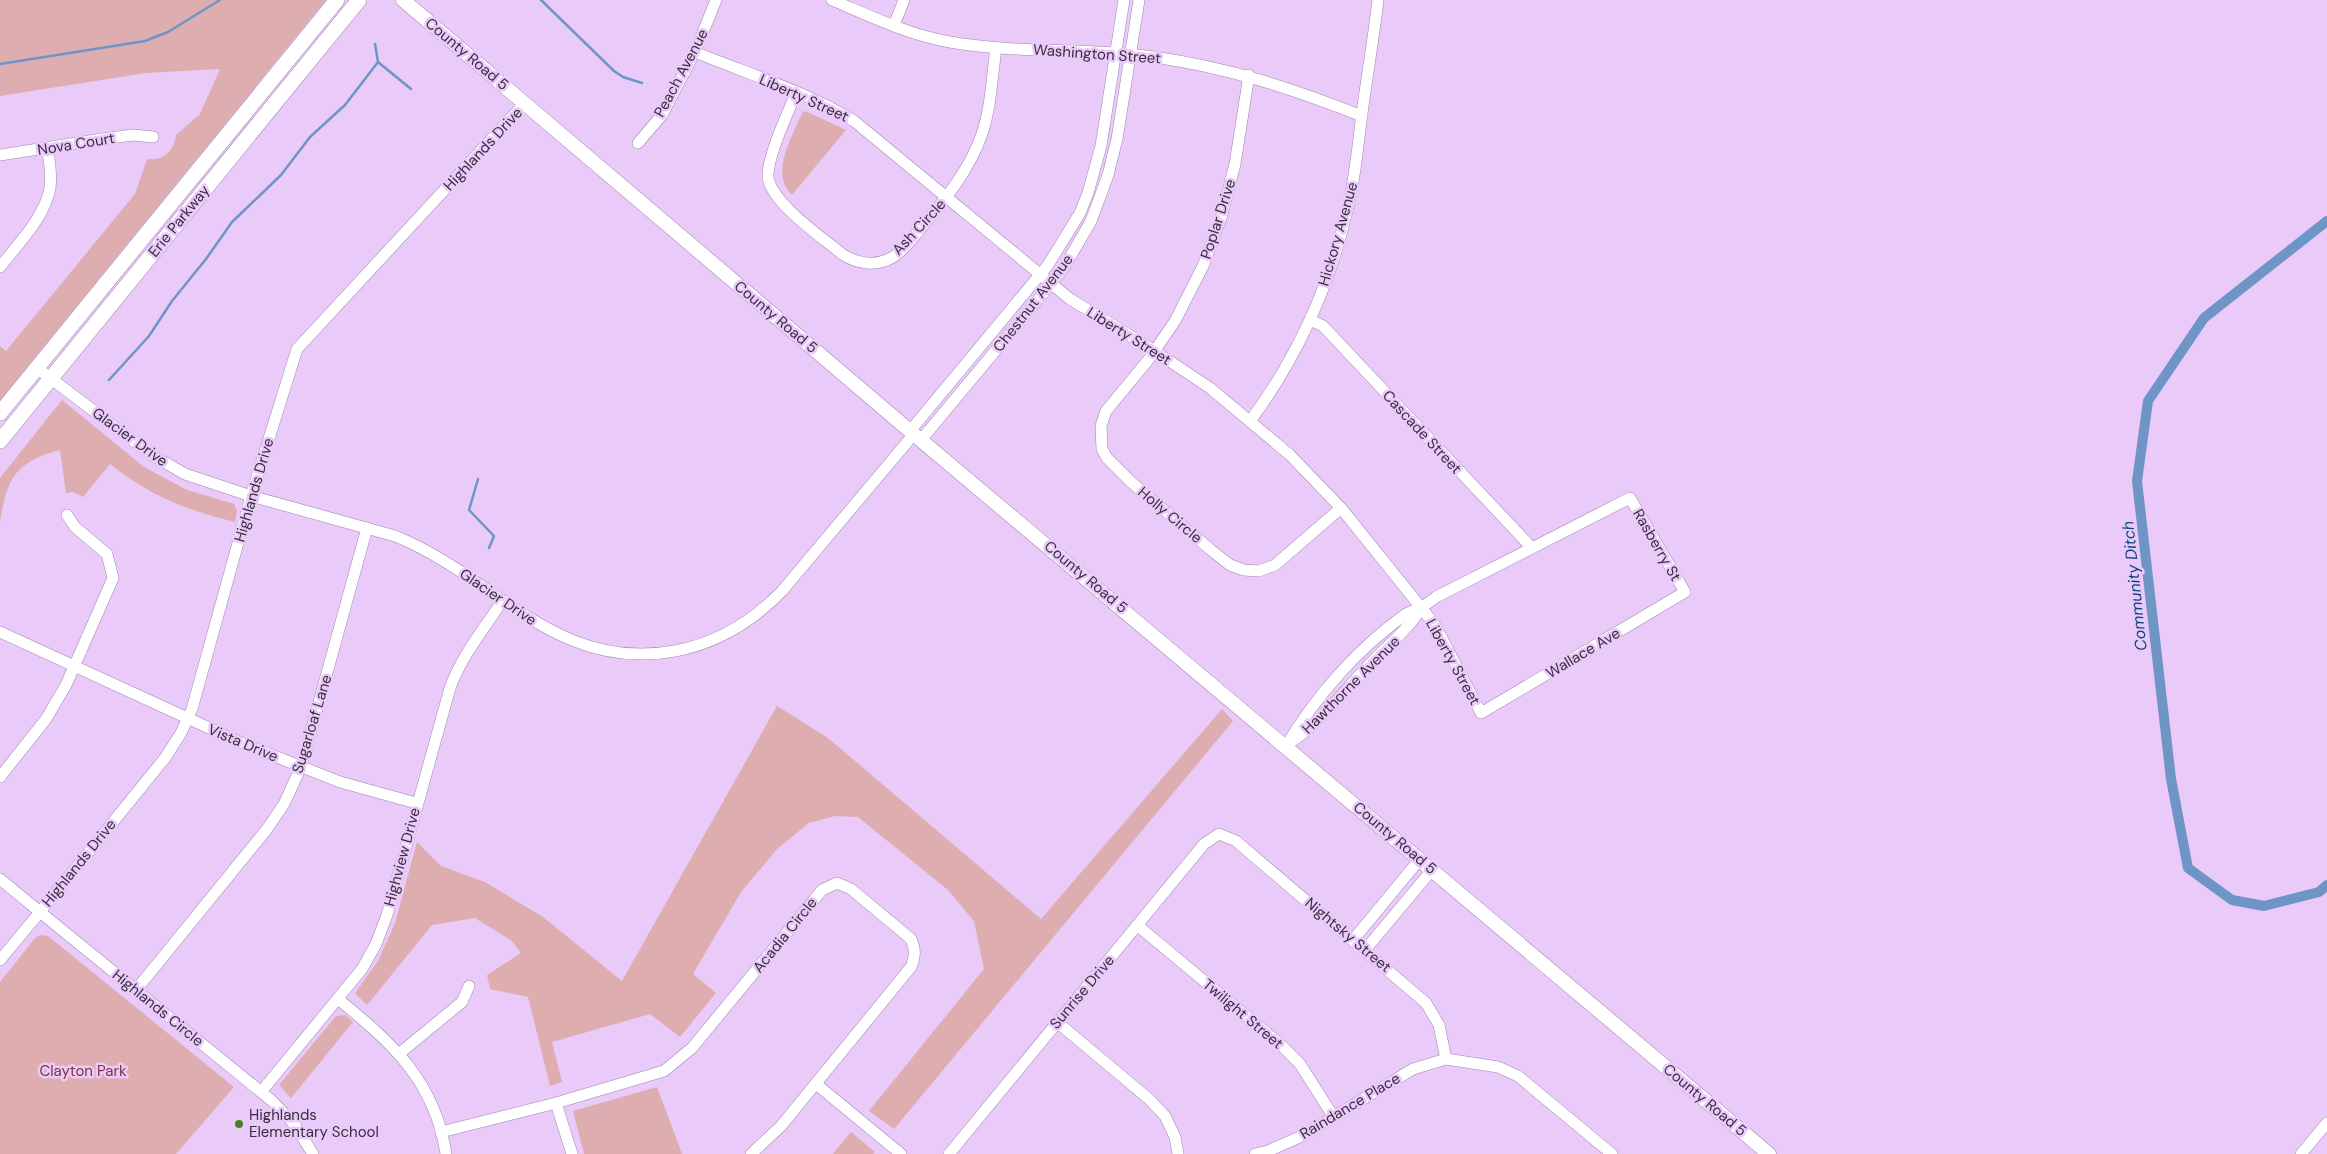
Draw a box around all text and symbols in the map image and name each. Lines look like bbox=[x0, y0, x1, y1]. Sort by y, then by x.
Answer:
street label: County Road 5 bbox=[421, 13, 513, 95]
street label: Peach Avenue bbox=[649, 25, 713, 121]
street label: Washington Street bbox=[1032, 40, 1162, 68]
street label: Liberty Street bbox=[756, 69, 852, 127]
street label: Highlands Drive bbox=[439, 103, 527, 195]
street label: Nova Court bbox=[36, 128, 116, 160]
street label: Poplar Drive bbox=[1196, 176, 1240, 262]
street label: Erie Parkway bbox=[144, 180, 215, 261]
street label: Hickory Avenue bbox=[1314, 180, 1362, 288]
street label: Ash Circle bbox=[888, 195, 950, 259]
street label: Chestnut Avenue bbox=[988, 250, 1078, 356]
street label: County Road 5 bbox=[730, 276, 822, 358]
street label: Liberty Street bbox=[1083, 302, 1175, 370]
street label: Cascade Street bbox=[1378, 386, 1466, 478]
street label: Glacier Drive bbox=[88, 403, 172, 471]
street label: Highlands Drive bbox=[230, 436, 278, 544]
street label: Holly Circle bbox=[1134, 482, 1206, 548]
street label: Rasberry St bbox=[1628, 505, 1686, 585]
water label: Community Ditch bbox=[2117, 520, 2152, 652]
street label: County Road 5 bbox=[1040, 536, 1132, 618]
street label: Glacier Drive bbox=[456, 564, 540, 630]
street label: Liberty Street bbox=[1421, 615, 1485, 709]
street label: Wallace Ave bbox=[1542, 623, 1624, 683]
street label: Hawthorne Avenue bbox=[1298, 632, 1404, 738]
street label: Sugarloaf Lane bbox=[288, 672, 336, 776]
street label: Vista Drive bbox=[205, 719, 281, 767]
street label: County Road 5 bbox=[1349, 797, 1441, 879]
street label: Highview Drive bbox=[379, 805, 425, 909]
street label: Highlands Drive bbox=[37, 815, 121, 911]
street label: Acadia Circle bbox=[748, 893, 822, 977]
street label: Nightsky Street bbox=[1301, 893, 1395, 977]
street label: Sunrise Drive bbox=[1045, 951, 1119, 1033]
street label: Highlands Circle bbox=[108, 965, 208, 1051]
street label: Twilight Street bbox=[1199, 975, 1287, 1054]
street label: County Road 5 bbox=[1659, 1059, 1751, 1141]
park label: Clayton Park bbox=[39, 1061, 127, 1081]
street label: Raindance Place bbox=[1296, 1068, 1404, 1144]
place label: Highlands Elementary School bbox=[249, 1105, 379, 1142]
marker: Highlands Elementary School bbox=[233, 1118, 245, 1130]

